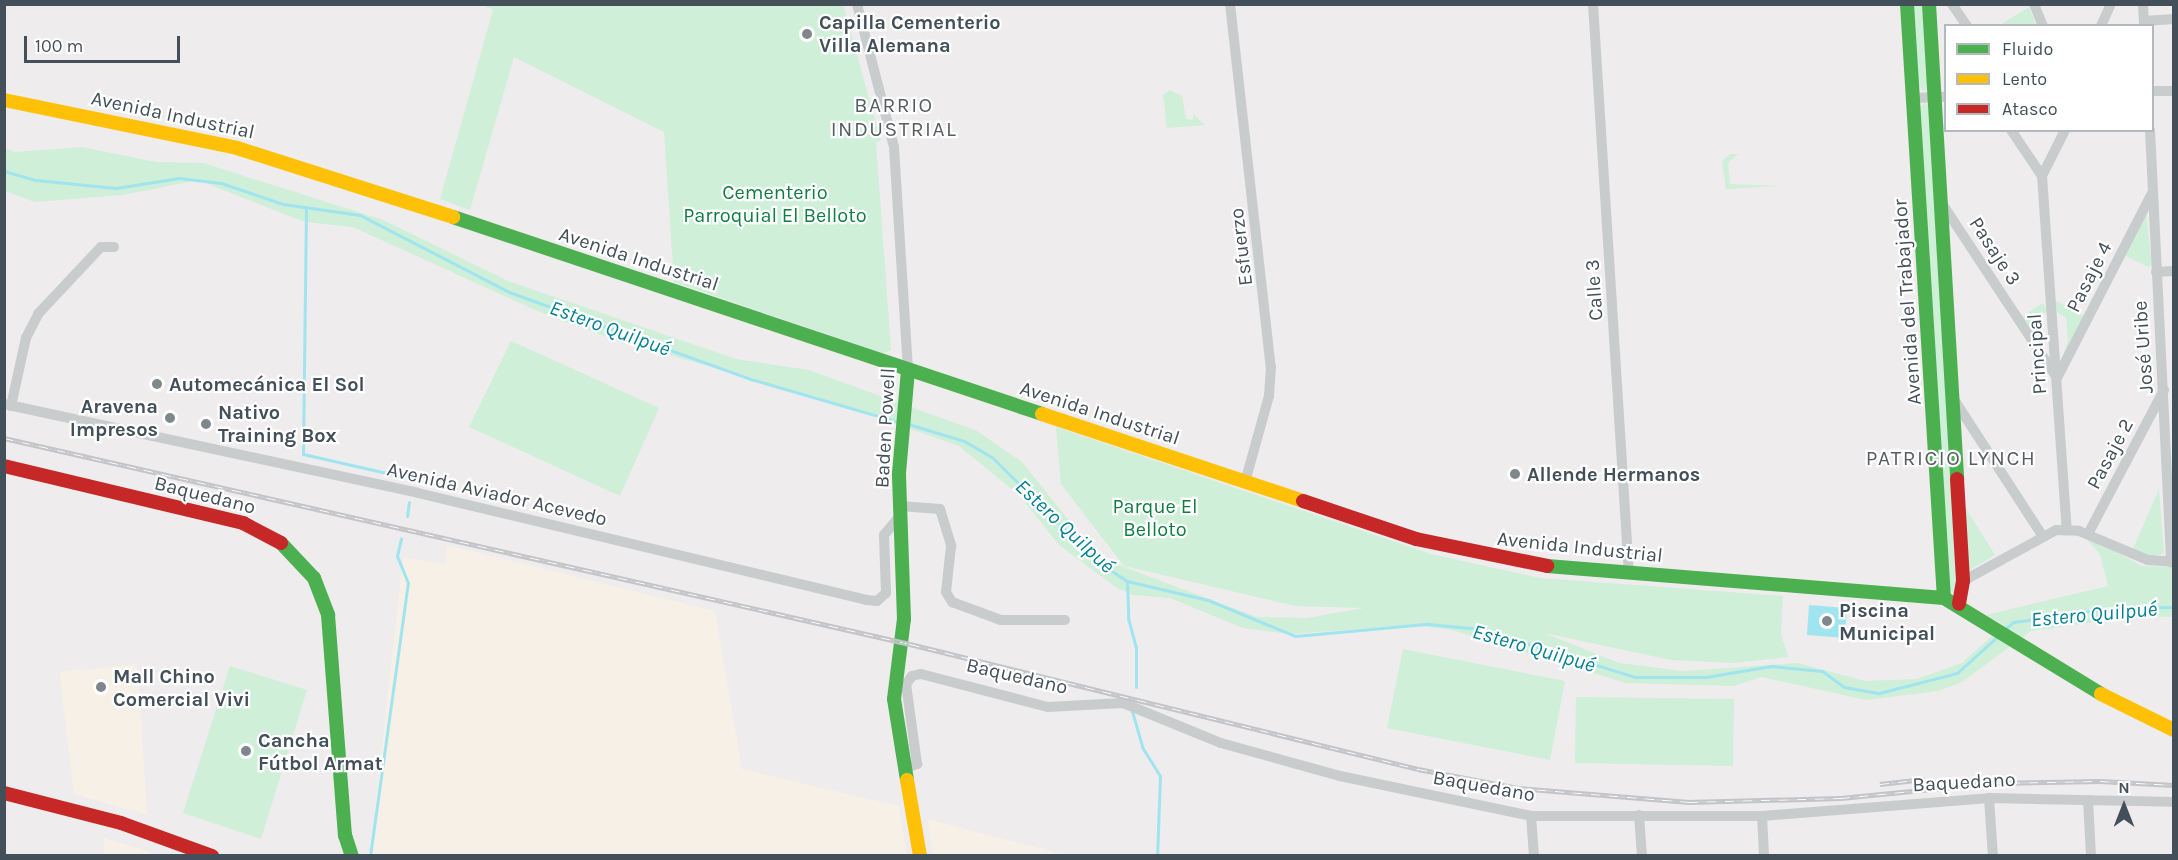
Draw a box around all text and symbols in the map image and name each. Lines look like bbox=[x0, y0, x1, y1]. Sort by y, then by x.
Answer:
place label: Capilla Cementerio Villa Alemana bbox=[819, 11, 1001, 58]
scale bar bbox=[27, 24, 183, 62]
legend bbox=[1944, 24, 2154, 132]
marker: Capilla Cementerio Villa Alemana bbox=[800, 27, 814, 41]
text: 100 m bbox=[35, 35, 83, 57]
text: Fluido bbox=[2002, 38, 2053, 60]
text: Lento bbox=[2002, 68, 2047, 90]
street label: Avenida Industrial bbox=[89, 86, 257, 144]
district label: BARRIO INDUSTRIAL bbox=[831, 92, 957, 142]
text: Atasco bbox=[2002, 98, 2058, 120]
park label: Cementerio Parroquial El Belloto bbox=[683, 180, 867, 227]
street label: Avenida del Trabajador bbox=[1888, 198, 1926, 406]
street label: Esfuerzo bbox=[1224, 207, 1258, 287]
street label: Pasaje 3 bbox=[1964, 212, 2026, 290]
street label: Avenida Industrial bbox=[556, 222, 722, 296]
street label: Pasaje 4 bbox=[2061, 238, 2117, 316]
street label: Calle 3 bbox=[1580, 259, 1608, 321]
water label: Estero Quilpué bbox=[546, 295, 674, 361]
street label: José Uribe bbox=[2128, 300, 2158, 394]
street label: Principal bbox=[2022, 313, 2052, 395]
street label: Baden Powell bbox=[870, 367, 900, 489]
place label: Automecánica El Sol bbox=[169, 372, 365, 396]
street label: Avenida Industrial bbox=[1017, 376, 1183, 450]
marker: Automecánica El Sol bbox=[150, 377, 164, 391]
place label: Aravena Impresos bbox=[70, 394, 158, 441]
place label: Nativo Training Box bbox=[218, 400, 337, 447]
marker: Aravena Impresos bbox=[163, 411, 177, 425]
street label: Pasaje 2 bbox=[2081, 415, 2139, 493]
marker: Nativo Training Box bbox=[199, 417, 213, 431]
district label: PATRICIO LYNCH bbox=[1866, 445, 2036, 471]
street label: Avenida Aviador Acevedo bbox=[385, 457, 609, 531]
place label: Allende Hermanos bbox=[1527, 462, 1700, 486]
marker: Allende Hermanos bbox=[1508, 467, 1522, 481]
street label: Baquedano bbox=[152, 471, 258, 519]
water label: Estero Quilpué bbox=[1010, 474, 1120, 578]
park label: Parque El Belloto bbox=[1113, 494, 1197, 541]
street label: Avenida Industrial bbox=[1496, 526, 1664, 568]
water label: Estero Quilpué bbox=[2030, 596, 2158, 632]
place label: Piscina Municipal bbox=[1839, 598, 1935, 645]
marker: Piscina Municipal bbox=[1820, 614, 1834, 628]
water label: Estero Quilpué bbox=[1470, 618, 1598, 678]
street label: Baquedano bbox=[964, 653, 1070, 699]
place label: Mall Chino Comercial Vivi bbox=[113, 664, 250, 711]
marker: Mall Chino Comercial Vivi bbox=[94, 680, 108, 694]
place label: Cancha Fútbol Armat bbox=[258, 728, 383, 775]
marker: Cancha Fútbol Armat bbox=[239, 744, 253, 758]
street label: Baquedano bbox=[1431, 765, 1537, 807]
street label: Baquedano bbox=[1912, 767, 2016, 797]
north arrow bbox=[2094, 776, 2154, 836]
text: N bbox=[2118, 778, 2130, 797]

